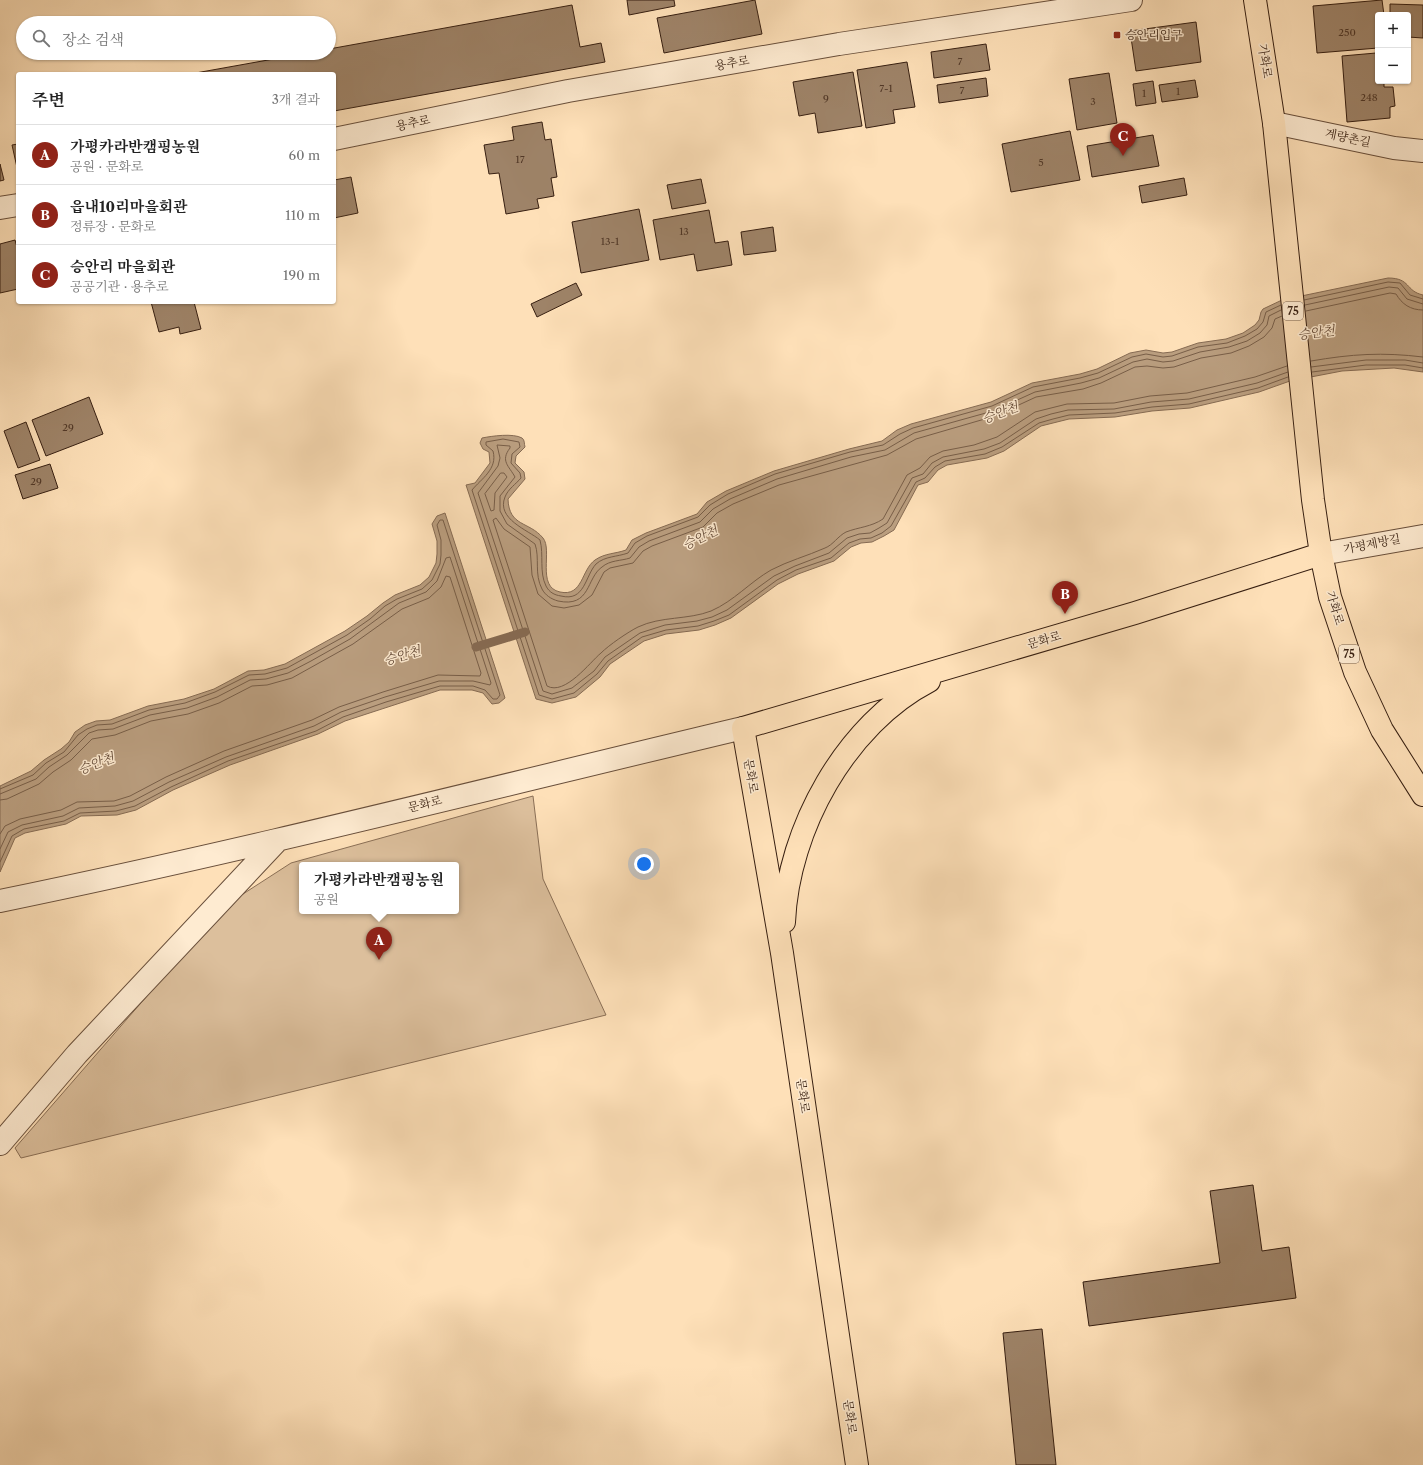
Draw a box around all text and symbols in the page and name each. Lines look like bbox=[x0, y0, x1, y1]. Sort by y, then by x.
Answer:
map controls bbox=[1375, 12, 1411, 84]
button: + bbox=[1375, 12, 1411, 48]
search box bbox=[16, 16, 336, 60]
house number: 250 bbox=[1338, 26, 1356, 39]
icon: search bbox=[30, 27, 52, 49]
place label: 승안리입구 bbox=[1125, 27, 1183, 42]
text: 장소 검색 bbox=[62, 30, 124, 49]
marker: 승안리입구 bbox=[1112, 30, 1122, 40]
street label: 가화로 bbox=[1255, 43, 1276, 80]
button: − bbox=[1375, 48, 1411, 84]
street label: 용추로 bbox=[713, 52, 751, 73]
house number: 7 bbox=[958, 55, 963, 68]
house number: 7-1 bbox=[879, 82, 893, 95]
house number: 7 bbox=[960, 84, 965, 97]
house number: 1 bbox=[1176, 85, 1181, 98]
house number: 1 bbox=[1142, 87, 1147, 100]
text: 주변 bbox=[32, 90, 65, 110]
text: 3개 결과 bbox=[272, 91, 320, 107]
house number: 248 bbox=[1360, 91, 1378, 104]
house number: 9 bbox=[823, 92, 829, 105]
house number: 3 bbox=[1090, 95, 1096, 108]
street label: 용추로 bbox=[394, 111, 432, 133]
pin: C bbox=[1110, 123, 1136, 156]
street label: 계량촌길 bbox=[1324, 125, 1372, 150]
text: 가평카라반캠핑농원 bbox=[70, 137, 200, 156]
text: A bbox=[40, 147, 50, 163]
text: 60 m bbox=[289, 147, 320, 163]
house number: 17 bbox=[515, 153, 525, 166]
house number: 5 bbox=[1038, 156, 1044, 169]
text: 공원 · 문화로 bbox=[70, 158, 143, 174]
text: 읍내10리마을회관 bbox=[70, 197, 188, 216]
text: B bbox=[40, 207, 50, 223]
text: 110 m bbox=[285, 207, 320, 223]
text: 정류장 · 문화로 bbox=[70, 218, 156, 234]
house number: 13 bbox=[679, 225, 689, 238]
house number: 13-1 bbox=[601, 235, 620, 248]
text: 승안리 마을회관 bbox=[70, 257, 175, 276]
text: C bbox=[40, 267, 50, 283]
text: 190 m bbox=[283, 267, 320, 283]
text: 공공기관 · 용추로 bbox=[70, 278, 169, 294]
road number: 75 bbox=[1283, 302, 1303, 320]
water label: 승안천 bbox=[1296, 322, 1337, 342]
water label: 승안천 bbox=[980, 398, 1022, 426]
house number: 29 bbox=[62, 421, 74, 434]
house number: 29 bbox=[30, 475, 42, 488]
water label: 승안천 bbox=[680, 521, 722, 552]
street label: 가평제방길 bbox=[1342, 531, 1402, 556]
pin: B bbox=[1052, 581, 1078, 614]
street label: 가화로 bbox=[1323, 589, 1348, 627]
street label: 문화로 bbox=[1025, 627, 1063, 652]
water label: 승안천 bbox=[382, 642, 424, 668]
road number: 75 bbox=[1339, 645, 1359, 663]
water label: 승안천 bbox=[76, 749, 118, 777]
street label: 문화로 bbox=[741, 757, 762, 795]
street label: 문화로 bbox=[406, 792, 444, 815]
your location bbox=[634, 854, 654, 874]
popup bbox=[299, 862, 459, 914]
text: 가평카라반캠핑농원 bbox=[314, 870, 444, 889]
text: 공원 bbox=[314, 891, 339, 907]
pin: A bbox=[366, 927, 392, 960]
street label: 문화로 bbox=[794, 1078, 813, 1115]
street label: 문화로 bbox=[841, 1399, 860, 1436]

